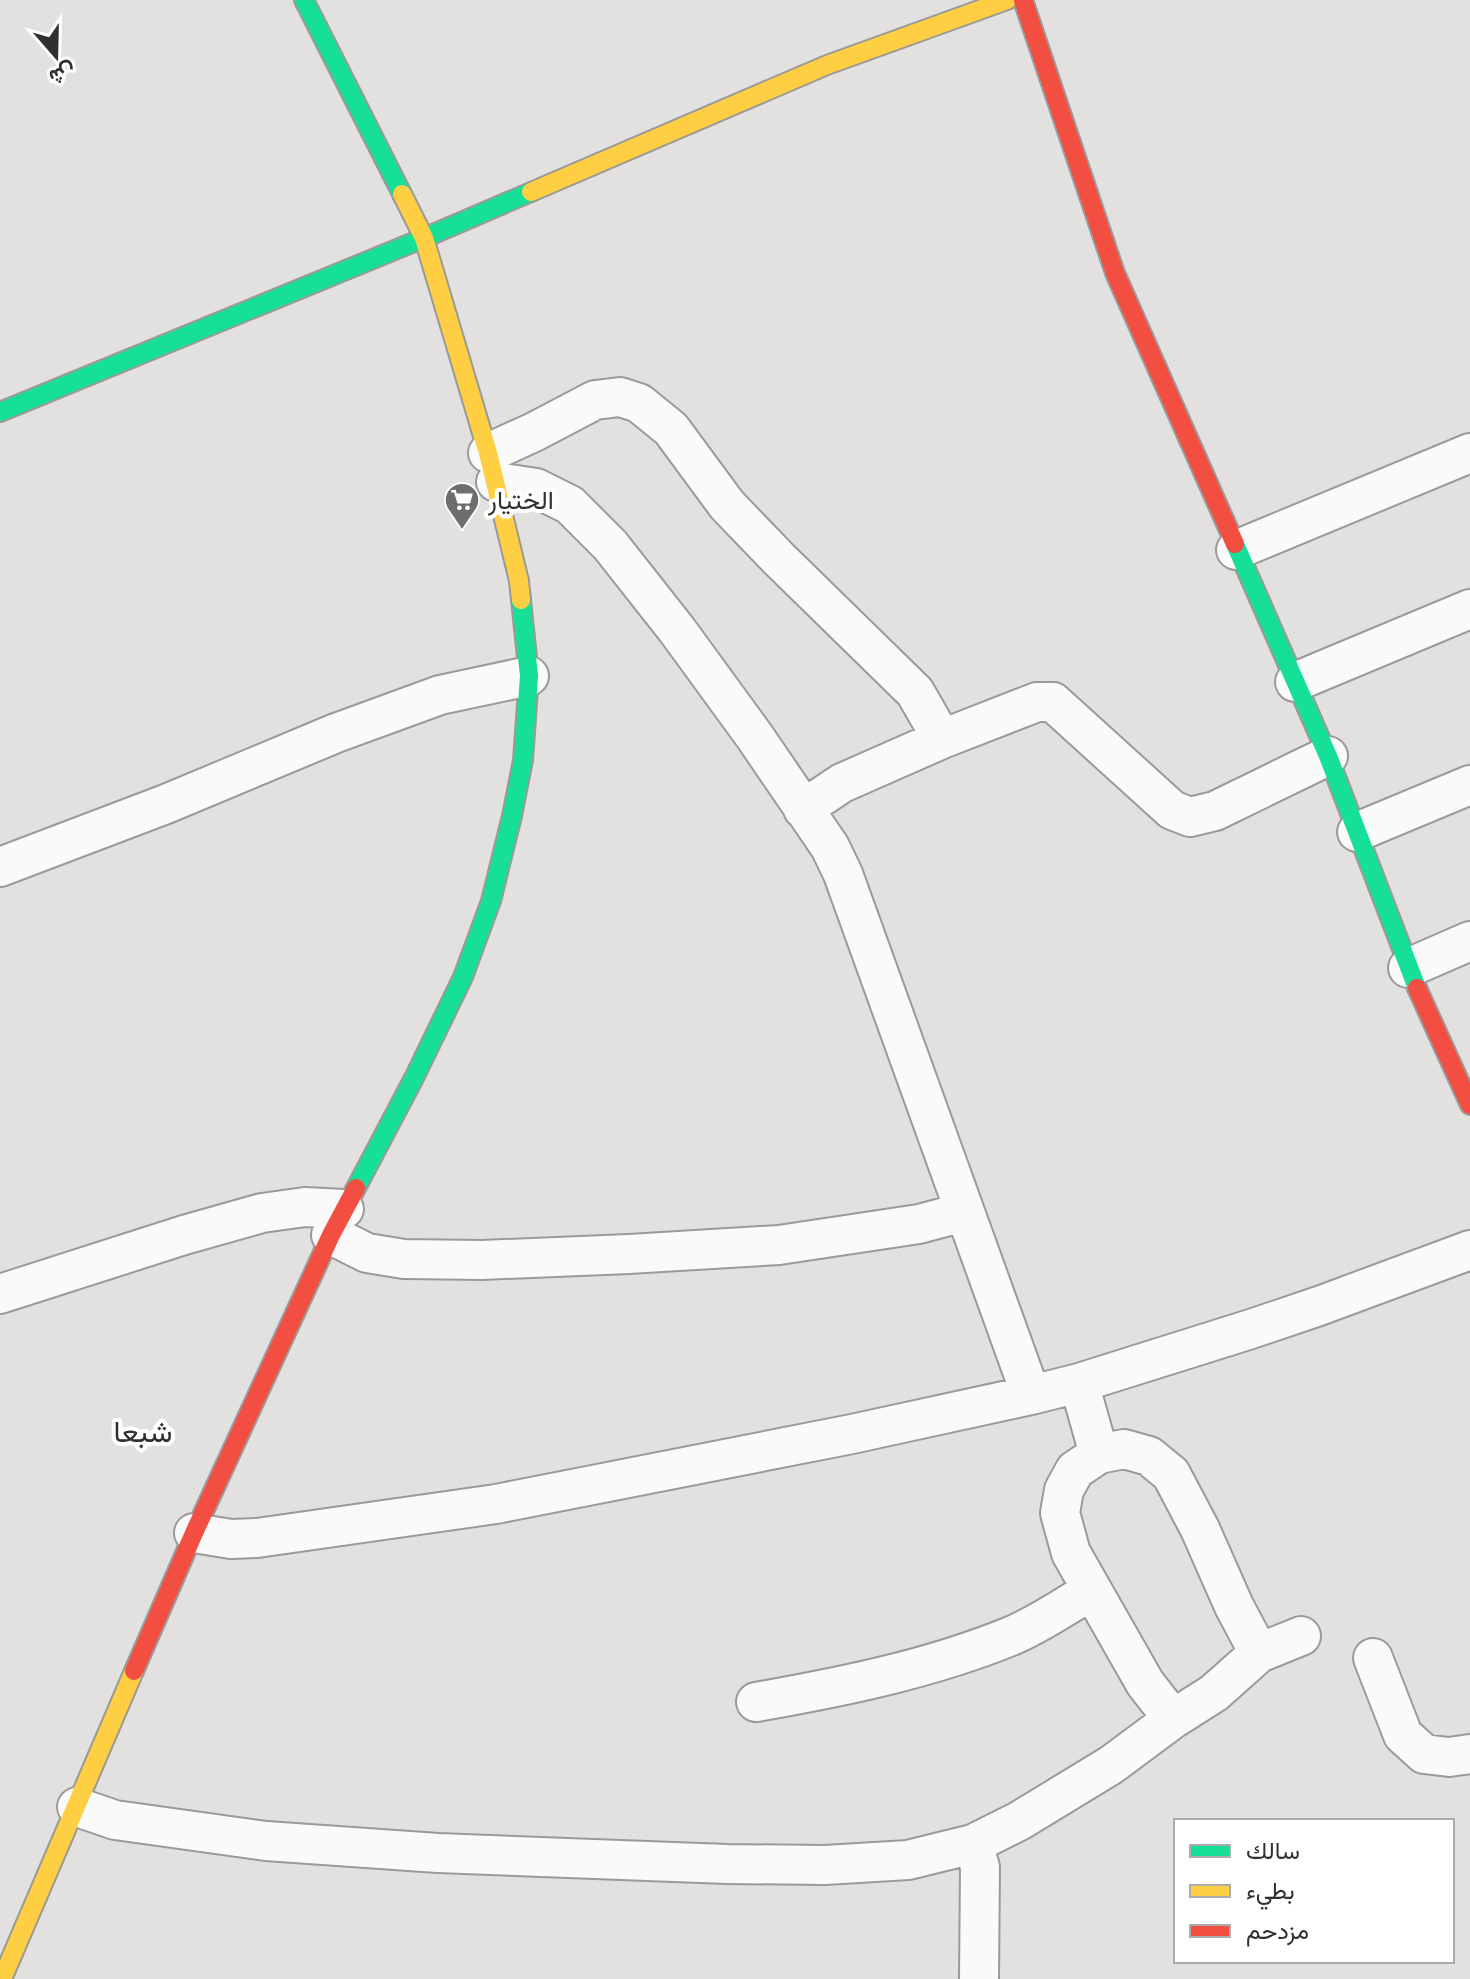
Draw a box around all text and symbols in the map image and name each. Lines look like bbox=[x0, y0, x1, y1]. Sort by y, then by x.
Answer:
north arrow bbox=[16, 16, 96, 96]
text: ش bbox=[45, 55, 80, 92]
supermarket icon: الختيار bbox=[443, 481, 481, 531]
place label: الختيار bbox=[487, 483, 554, 518]
district label: شبعا bbox=[113, 1412, 173, 1453]
legend bbox=[1174, 1819, 1454, 1963]
text: سالك bbox=[1246, 1835, 1300, 1867]
text: بطيء bbox=[1246, 1875, 1295, 1910]
text: مزدحم bbox=[1246, 1915, 1309, 1947]

